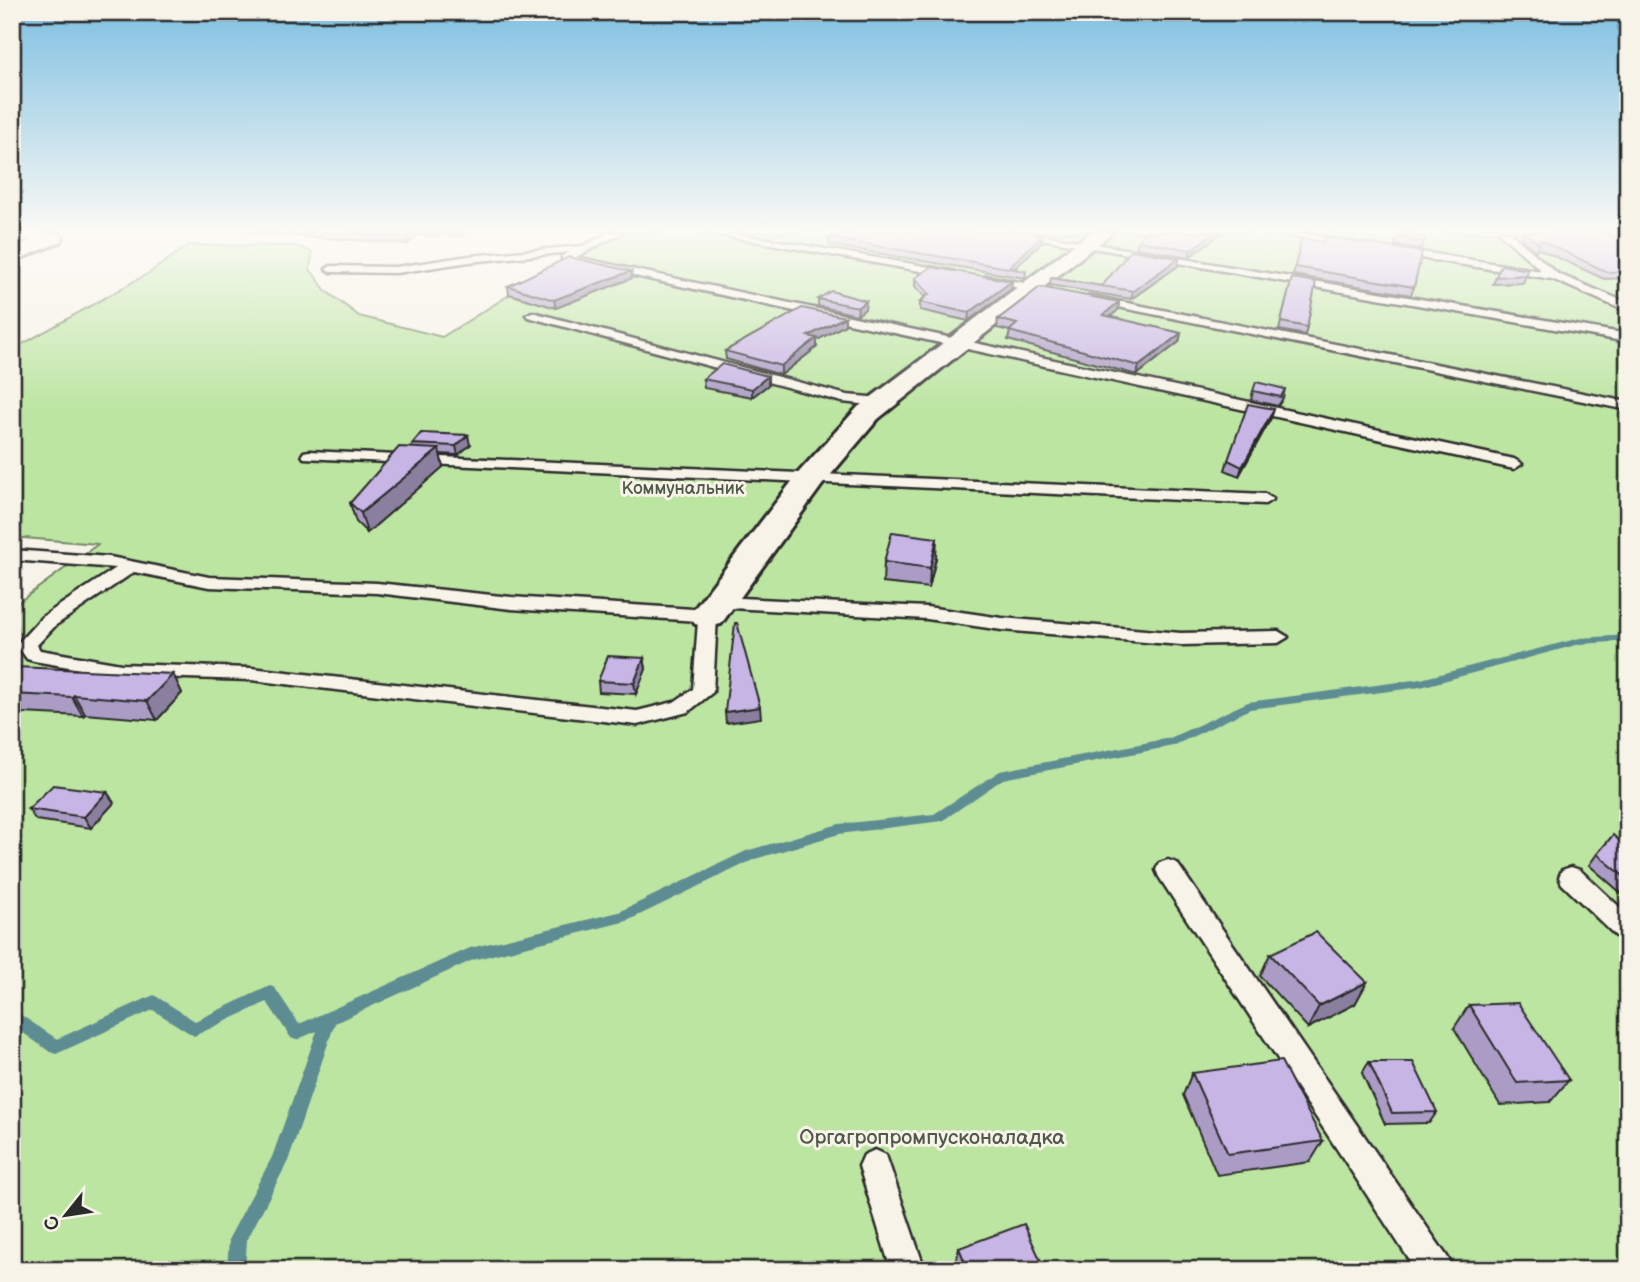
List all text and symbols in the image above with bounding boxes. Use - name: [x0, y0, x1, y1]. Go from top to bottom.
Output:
- park label: Коммунальник: [622, 478, 745, 499]
- park label: Оргагропромпусконаладка: [799, 1125, 1065, 1150]
- north arrow: [32, 1180, 102, 1250]
- text: С: [39, 1211, 66, 1234]

